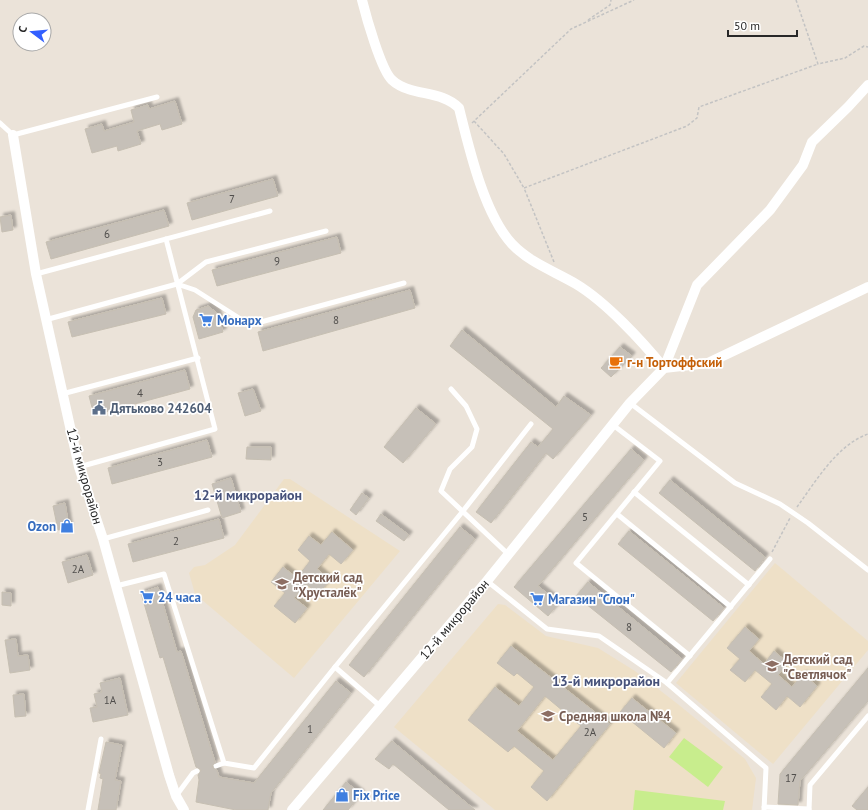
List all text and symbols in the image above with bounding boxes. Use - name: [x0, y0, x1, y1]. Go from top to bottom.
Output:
- north arrow: [12, 12, 52, 52]
- scale bar: [728, 12, 797, 38]
- text: 50 m: [734, 18, 760, 33]
- text: С: [15, 24, 30, 34]
- house number: 7: [229, 192, 235, 206]
- house number: 6: [104, 227, 110, 241]
- house number: 9: [274, 254, 280, 268]
- supermarket icon: Монарх: [198, 312, 214, 328]
- place label: Монарх: [217, 312, 262, 329]
- house number: 8: [333, 313, 339, 327]
- cafe icon: г-н Тортоффский: [608, 354, 624, 370]
- place label: г-н Тортоффский: [627, 354, 722, 371]
- house number: 4: [137, 386, 143, 400]
- public building icon: Дятьково 242604: [91, 400, 107, 416]
- place label: Дятьково 242604: [110, 400, 212, 417]
- street label: 12-й микрорайон: [63, 426, 106, 526]
- house number: 3: [157, 455, 163, 469]
- district label: 12-й микрорайон: [194, 486, 302, 504]
- house number: 5: [582, 510, 588, 524]
- place label: Ozon: [28, 518, 56, 535]
- shop icon: Ozon: [59, 518, 75, 534]
- house number: 2: [173, 534, 179, 548]
- house number: 2А: [72, 562, 85, 576]
- place label: Детский сад "Хрусталёк": [293, 569, 363, 601]
- school or university icon: Детский сад "Хрусталёк": [274, 576, 290, 592]
- street label: 12-й микрорайон: [416, 576, 493, 663]
- supermarket icon: 24 часа: [139, 589, 155, 605]
- place label: 24 часа: [158, 589, 201, 606]
- supermarket icon: Магазин "Слон": [529, 591, 545, 607]
- place label: Магазин "Слон": [548, 591, 635, 608]
- house number: 8: [626, 620, 632, 634]
- place label: Детский сад "Светлячок": [783, 651, 853, 683]
- school or university icon: Детский сад "Светлячок": [764, 658, 780, 674]
- district label: 13-й микрорайон: [552, 672, 660, 690]
- house number: 1А: [104, 693, 117, 707]
- school or university icon: Средняя школа №4: [540, 708, 556, 724]
- place label: Средняя школа №4: [559, 708, 671, 725]
- house number: 1: [307, 722, 313, 736]
- house number: 2А: [584, 725, 597, 739]
- house number: 17: [785, 771, 797, 785]
- shop icon: Fix Price: [334, 787, 350, 803]
- place label: Fix Price: [353, 787, 400, 804]

